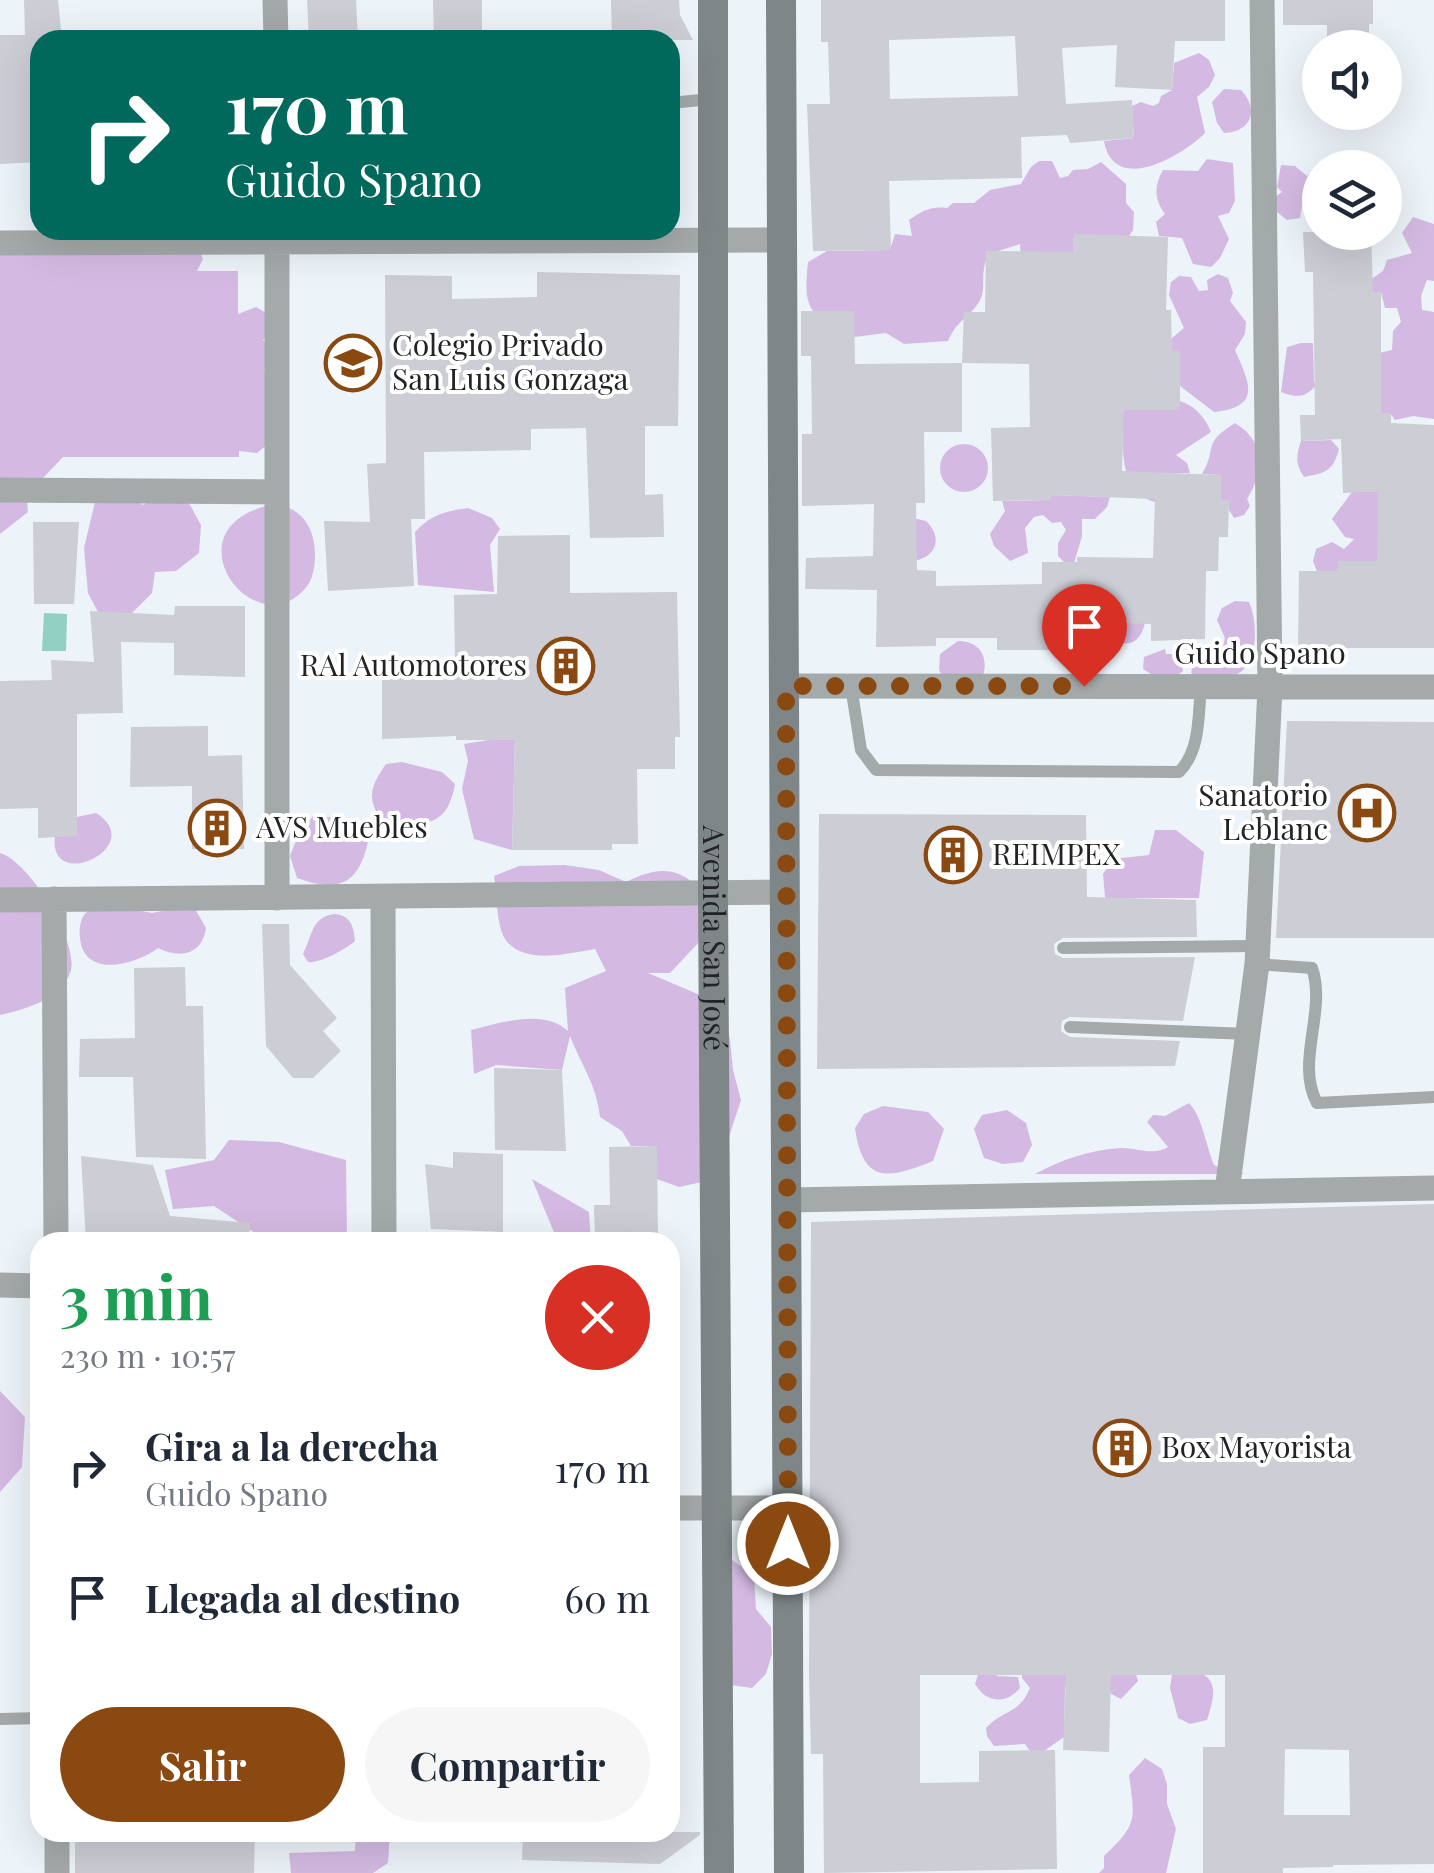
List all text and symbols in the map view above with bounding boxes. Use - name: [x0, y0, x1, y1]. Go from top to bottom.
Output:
- map controls: [1302, 30, 1402, 250]
- button: sound: [1302, 30, 1402, 130]
- text: 170 m: [225, 58, 408, 152]
- icon: right: [60, 70, 190, 200]
- text: Guido Spano: [225, 148, 482, 208]
- button: layers: [1302, 150, 1402, 250]
- place label: Colegio Privado San Luis Gonzaga: [392, 324, 628, 398]
- school or university icon: Colegio Privado San Luis Gonzaga: [323, 333, 383, 393]
- pin: [1042, 584, 1127, 687]
- icon: arrive: [1057, 599, 1112, 654]
- street label: Guido Spano: [1174, 632, 1346, 672]
- building icon: RAl Automotores: [536, 636, 596, 696]
- place label: RAl Automotores: [300, 644, 527, 684]
- place label: Sanatorio Leblanc: [1198, 774, 1328, 848]
- hospital icon: Sanatorio Leblanc: [1337, 783, 1397, 843]
- building icon: AVS Muebles: [187, 798, 247, 858]
- place label: AVS Muebles: [255, 806, 428, 846]
- street label: Avenida San José: [695, 824, 736, 1051]
- building icon: REIMPEX: [923, 825, 983, 885]
- place label: REIMPEX: [992, 833, 1121, 873]
- text: 3 min: [60, 1255, 213, 1335]
- button: close: [545, 1265, 650, 1370]
- text: 230 m · 10:57: [60, 1333, 236, 1376]
- building icon: Box Mayorista: [1092, 1418, 1152, 1478]
- text: Gira a la derecha: [145, 1420, 439, 1471]
- place label: Box Mayorista: [1161, 1426, 1352, 1466]
- icon: right: [60, 1440, 115, 1495]
- text: 170 m: [555, 1442, 650, 1493]
- text: Guido Spano: [145, 1471, 328, 1514]
- position arrow: [736, 1492, 840, 1596]
- icon: arrive: [60, 1570, 115, 1625]
- text: Llegada al destino: [145, 1572, 460, 1623]
- text: 60 m: [564, 1572, 650, 1623]
- button: Salir: [60, 1707, 345, 1822]
- button: Compartir: [365, 1707, 650, 1822]

